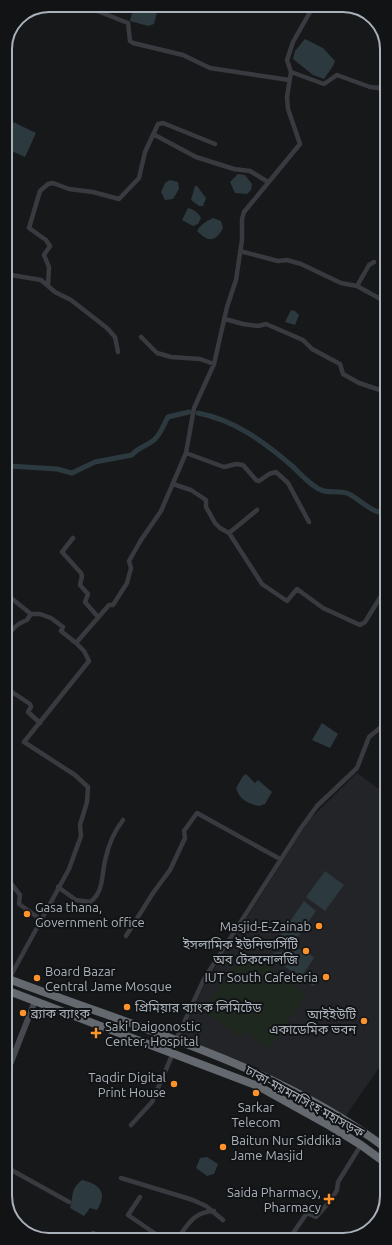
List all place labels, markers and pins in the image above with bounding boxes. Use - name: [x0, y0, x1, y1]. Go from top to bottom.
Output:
- place label: Gasa thana, Government office: [35, 900, 145, 929]
- marker: Gasa thana, Government office: [22, 909, 32, 919]
- place label: Masjid-E-Zainab: [220, 919, 311, 933]
- marker: Masjid-E-Zainab: [314, 921, 324, 931]
- place label: ইসলামিক ইউনিভার্সিটি অব টেকনোলজি: [182, 937, 299, 966]
- marker: ইসলামিক ইউনিভার্সিটি অব টেকনোলজি: [301, 946, 311, 956]
- place label: Board Bazar Central Jame Mosque: [45, 964, 172, 993]
- place label: IUT South Cafeteria: [204, 970, 318, 984]
- marker: IUT South Cafeteria: [321, 972, 331, 982]
- marker: Board Bazar Central Jame Mosque: [32, 973, 42, 983]
- place label: প্রিমিয়ার ব্যাংক লিমিটেড: [134, 1000, 262, 1014]
- marker: প্রিমিয়ার ব্যাংক লিমিটেড: [122, 1002, 132, 1012]
- place label: ব্র্যাক ব্যাংক: [30, 1006, 90, 1020]
- place label: আইইউটি একাডেমিক ভবন: [269, 1007, 357, 1036]
- marker: ব্র্যাক ব্যাংক: [18, 1008, 28, 1018]
- marker: আইইউটি একাডেমিক ভবন: [359, 1016, 369, 1026]
- place label: Saki Daigonostic Center, Hospital: [105, 1019, 200, 1049]
- marker: Saki Daigonostic Center, Hospital: [90, 1027, 102, 1039]
- place label: Taqdir Digital Print House: [88, 1070, 167, 1099]
- marker: Taqdir Digital Print House: [169, 1079, 179, 1089]
- marker: Sarkar Telecom: [251, 1088, 261, 1098]
- place label: Sarkar Telecom: [231, 1100, 281, 1129]
- place label: Baitun Nur Siddikia Jame Masjid: [231, 1133, 341, 1162]
- marker: Baitun Nur Siddikia Jame Masjid: [218, 1142, 228, 1152]
- place label: Saida Pharmacy, Pharmacy: [227, 1185, 321, 1214]
- marker: Saida Pharmacy, Pharmacy: [324, 1194, 334, 1204]

